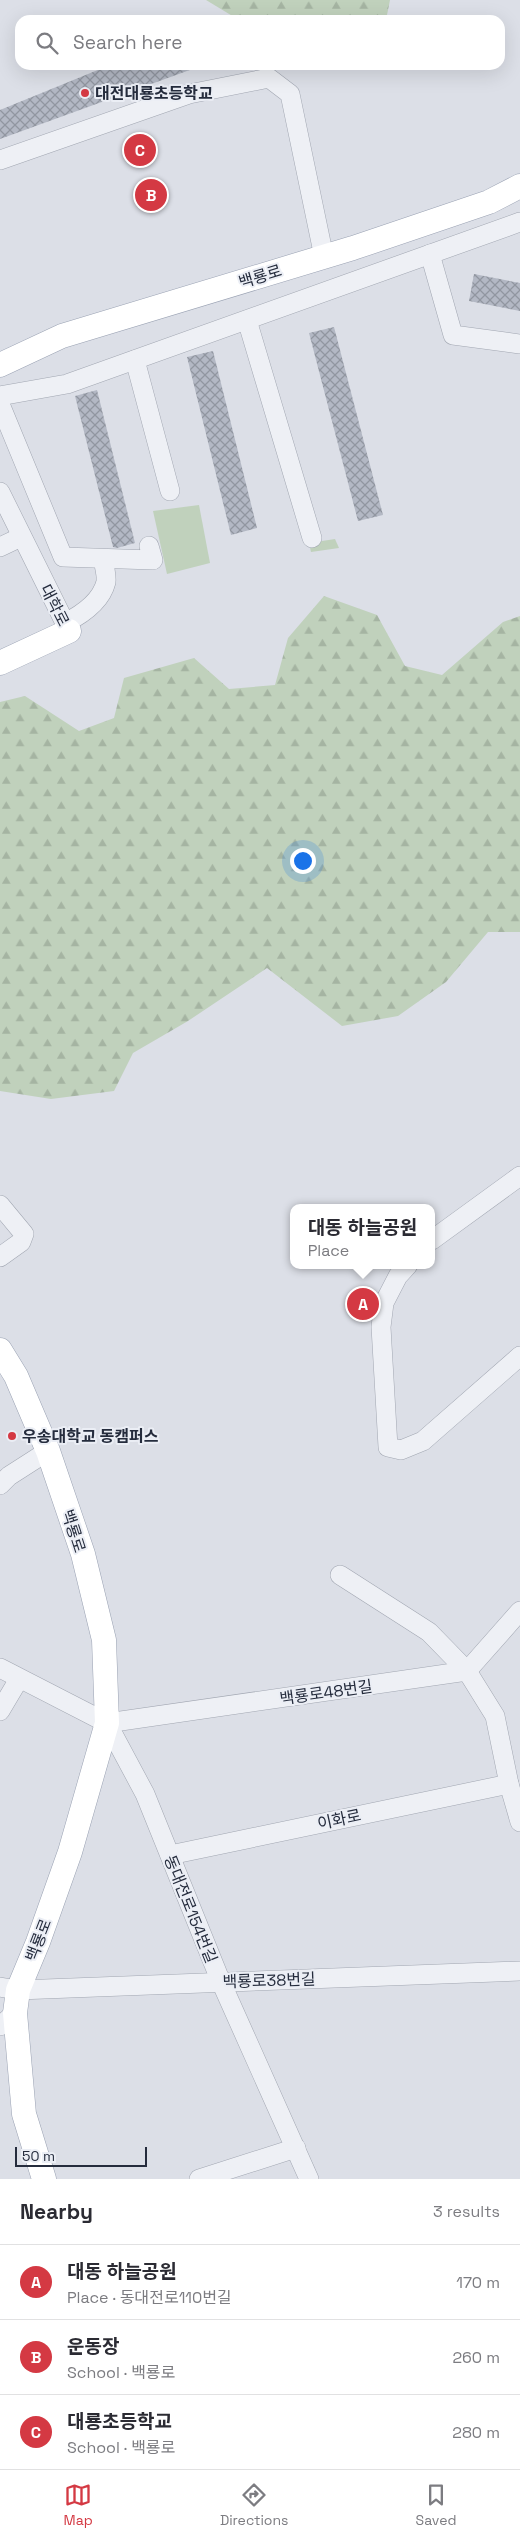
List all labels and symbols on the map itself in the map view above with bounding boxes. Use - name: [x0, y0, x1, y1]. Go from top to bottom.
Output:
- place label: 대전대룡초등학교: [95, 83, 213, 104]
- marker: 대전대룡초등학교: [79, 87, 91, 99]
- pin: C: [124, 131, 156, 169]
- pin: B: [135, 176, 167, 214]
- street label: 백룡로: [236, 260, 285, 293]
- street label: 대학로: [35, 581, 74, 630]
- your location: [290, 848, 316, 874]
- pin: A: [347, 1285, 379, 1323]
- place label: 우송대학교 동캠퍼스: [22, 1426, 159, 1447]
- marker: 우송대학교 동캠퍼스: [6, 1430, 18, 1442]
- street label: 백룡로: [57, 1507, 90, 1556]
- street label: 백룡로48번길: [278, 1676, 374, 1709]
- street label: 이화로: [315, 1805, 363, 1834]
- street label: 동대전로154번길: [159, 1852, 222, 1966]
- street label: 백룡로: [21, 1916, 56, 1965]
- street label: 백룡로38번길: [222, 1968, 316, 1993]
- scale bar: [15, 2144, 148, 2167]

